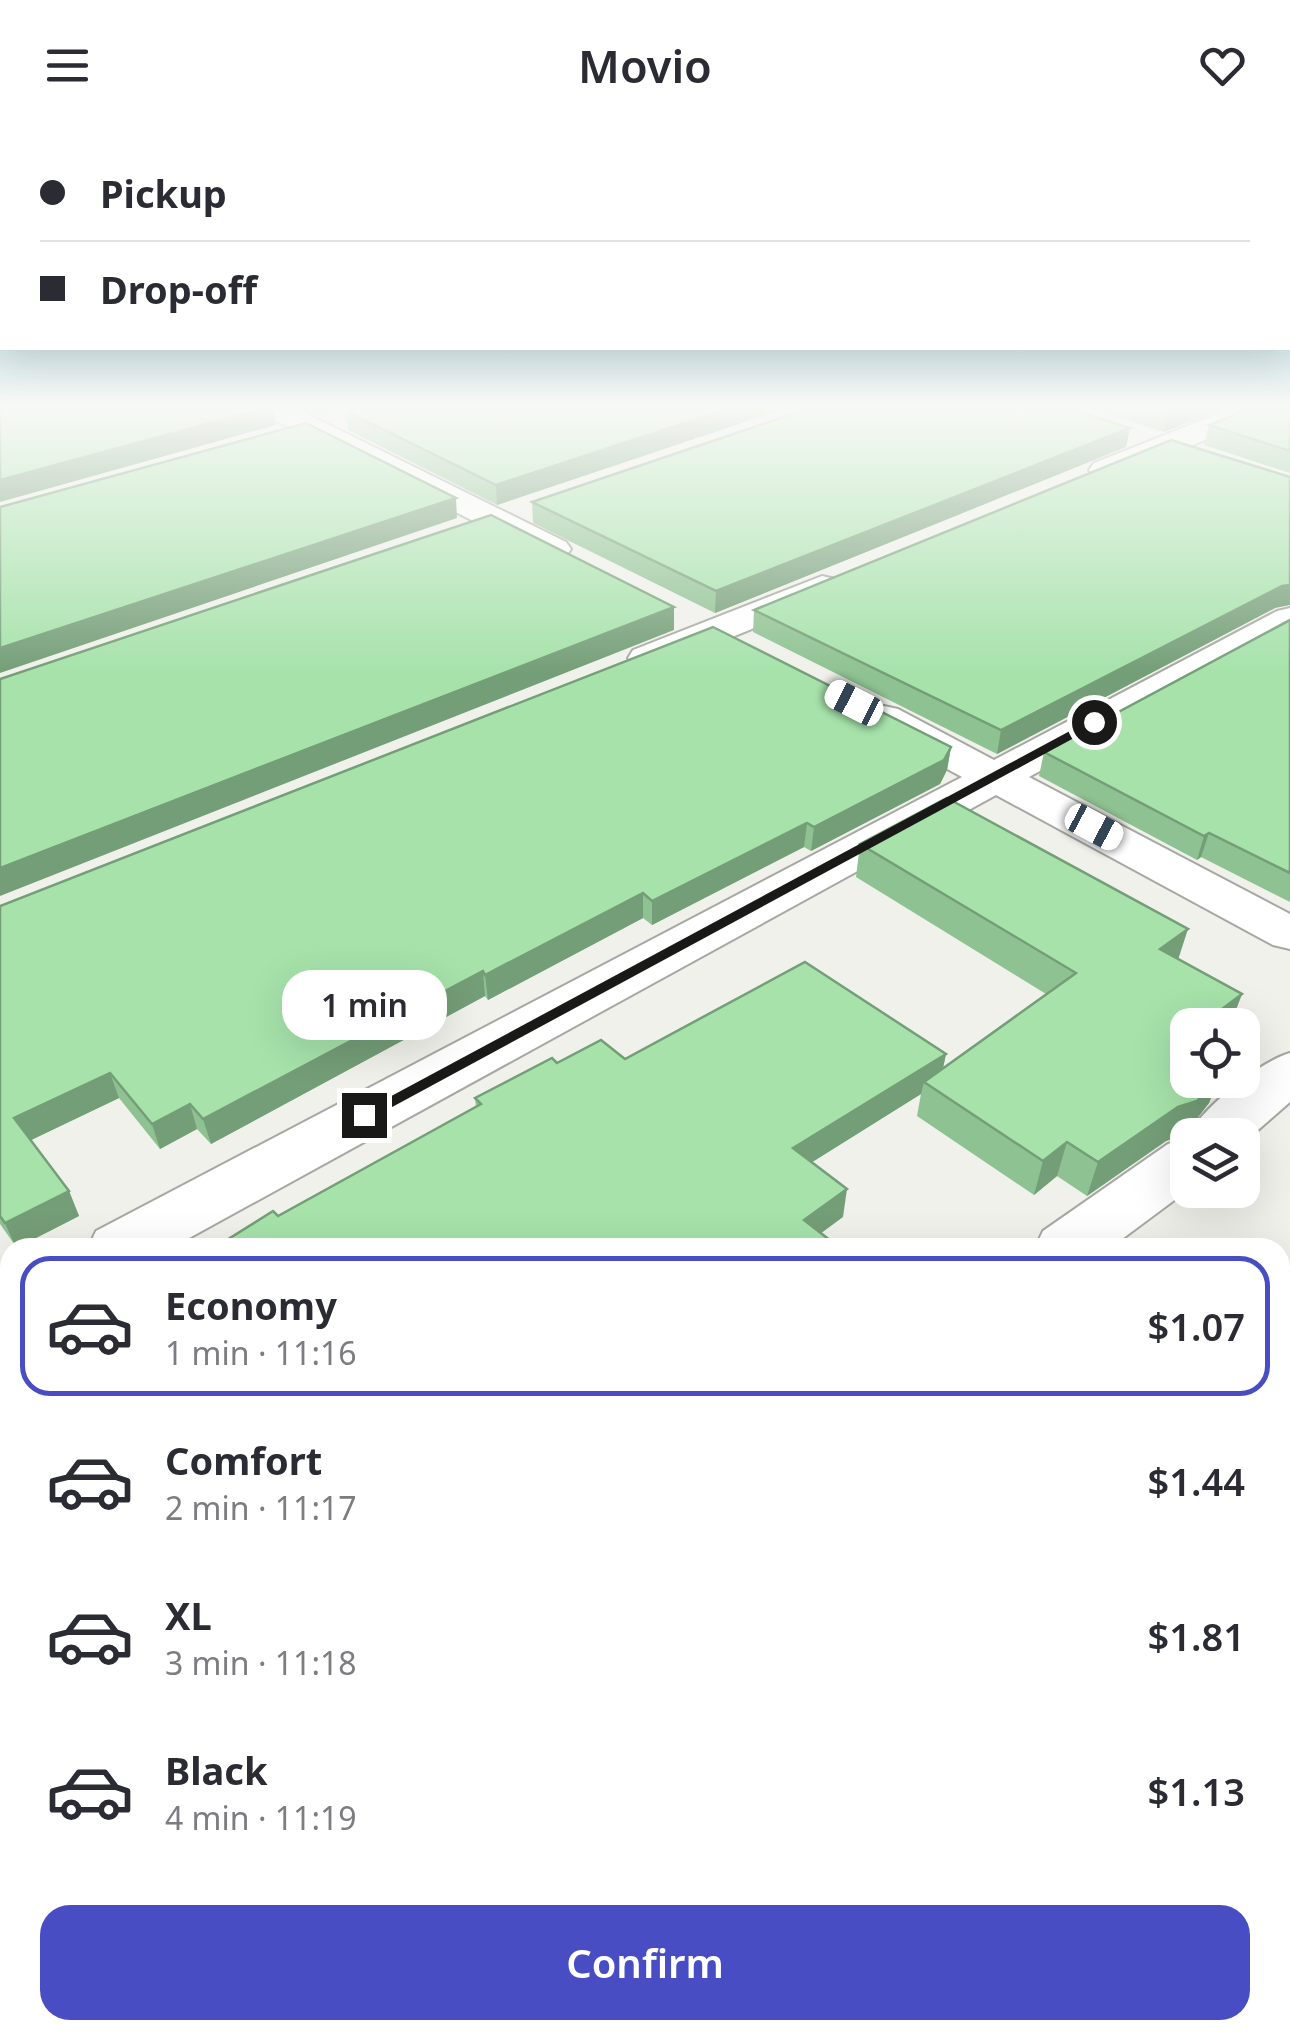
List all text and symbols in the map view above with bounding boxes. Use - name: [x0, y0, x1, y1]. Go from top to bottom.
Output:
- text: Movio: [578, 35, 712, 96]
- icon: menu: [40, 38, 95, 93]
- icon: heart: [1195, 38, 1250, 93]
- text: Pickup: [100, 167, 227, 219]
- text: Drop-off: [100, 263, 257, 315]
- car: [820, 676, 888, 730]
- route start: [1072, 700, 1117, 745]
- car: [1060, 800, 1128, 854]
- callout: 1 min: [282, 970, 446, 1040]
- text: 1 min: [321, 983, 408, 1026]
- map controls: [1170, 1008, 1260, 1208]
- button: locate: [1170, 1008, 1260, 1098]
- route end: [342, 1093, 387, 1138]
- button: layers: [1170, 1118, 1260, 1208]
- text: Economy: [165, 1279, 337, 1331]
- icon: car: [45, 1281, 135, 1371]
- text: $1.07: [1148, 1300, 1245, 1352]
- text: 1 min · 11:16: [165, 1331, 357, 1374]
- text: Comfort: [165, 1434, 322, 1486]
- icon: car: [45, 1436, 135, 1526]
- text: $1.44: [1148, 1455, 1245, 1507]
- text: 2 min · 11:17: [165, 1486, 357, 1529]
- text: XL: [165, 1589, 212, 1641]
- icon: car: [45, 1591, 135, 1681]
- text: $1.81: [1148, 1610, 1245, 1662]
- text: 3 min · 11:18: [165, 1641, 357, 1684]
- text: Black: [165, 1744, 268, 1796]
- icon: car: [45, 1746, 135, 1836]
- text: $1.13: [1148, 1765, 1245, 1817]
- text: 4 min · 11:19: [165, 1796, 357, 1839]
- button: Confirm: [40, 1905, 1250, 2020]

